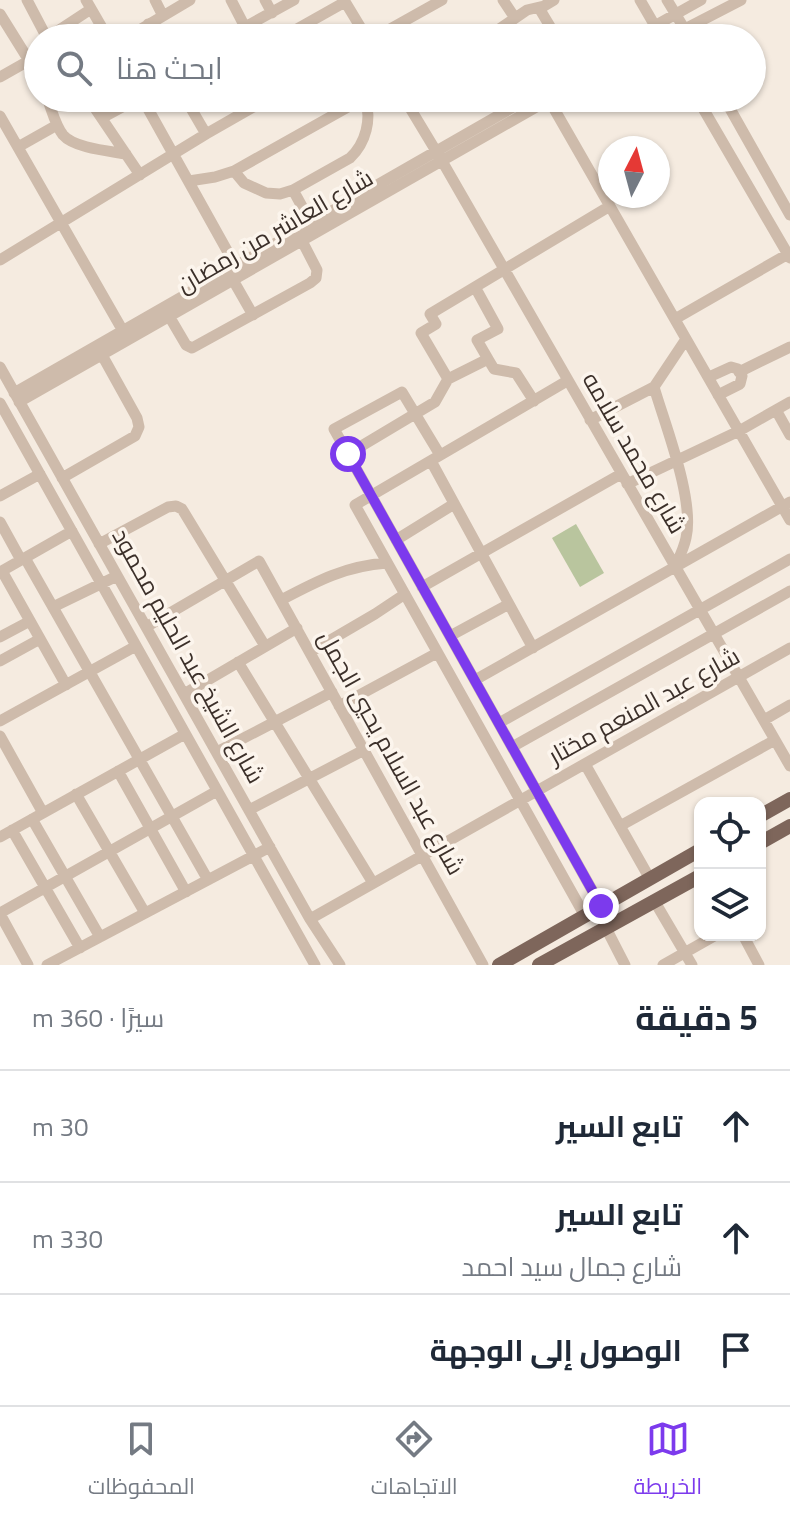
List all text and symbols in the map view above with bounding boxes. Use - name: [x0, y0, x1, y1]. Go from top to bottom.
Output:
- search box: [24, 24, 766, 112]
- text: ابحث هنا: [116, 45, 223, 91]
- icon: search: [52, 46, 96, 90]
- north arrow: [598, 136, 670, 208]
- street label: شارع العاشر من رمضان: [169, 159, 380, 301]
- street label: شارع محمد سلامه: [574, 365, 696, 540]
- route start: [330, 436, 366, 472]
- street label: شارع الشيخ عبد الحليم محمود: [104, 521, 274, 790]
- street label: شارع عبد السلام يحيي الجمل: [310, 624, 474, 881]
- street label: شارع عبد المنعم مختار: [539, 637, 746, 774]
- map controls: [694, 797, 766, 941]
- button: locate: [694, 797, 766, 869]
- button: layers: [694, 869, 766, 941]
- route end: [583, 888, 619, 924]
- text: 5 دقيقة: [635, 991, 758, 1043]
- text: سيرًا · 360 m: [32, 998, 164, 1037]
- text: تابع السير: [556, 1103, 682, 1149]
- icon: ahead: [714, 1104, 758, 1148]
- text: 30 m: [32, 1107, 89, 1146]
- text: تابع السير: [556, 1191, 682, 1237]
- icon: ahead: [714, 1216, 758, 1260]
- text: 330 m: [32, 1219, 103, 1258]
- text: شارع جمال سيد احمد: [462, 1247, 682, 1286]
- text: الوصول إلى الوجهة: [430, 1327, 682, 1373]
- icon: arrive: [714, 1328, 758, 1372]
- tab: المحفوظات: [88, 1417, 195, 1507]
- tab: الاتجاهات: [371, 1417, 458, 1507]
- tab: الخريطة: [633, 1417, 702, 1507]

